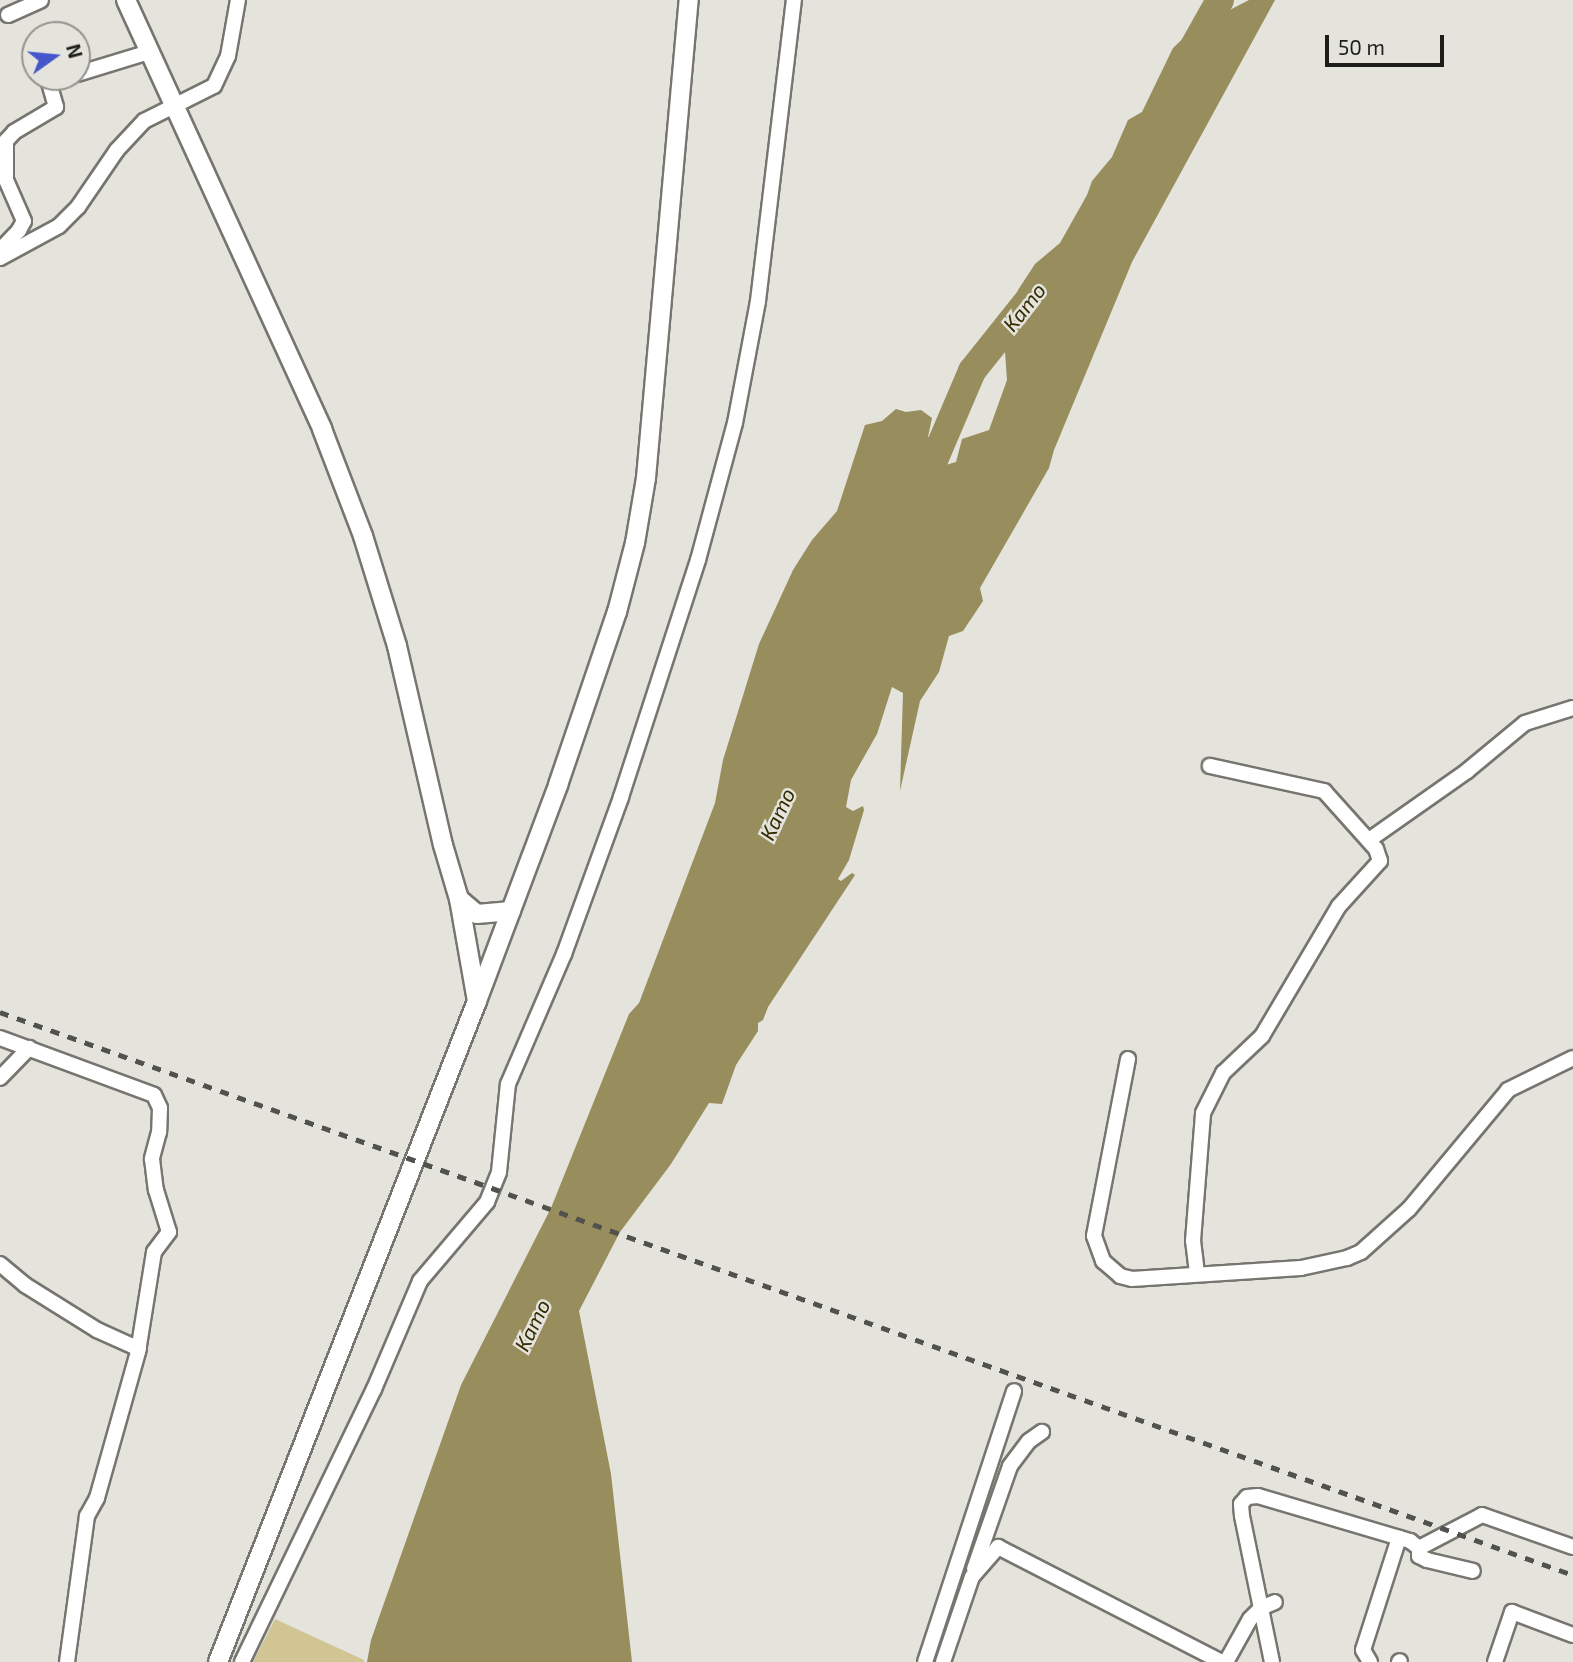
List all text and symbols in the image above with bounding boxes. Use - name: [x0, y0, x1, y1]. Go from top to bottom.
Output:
- north arrow: [21, 21, 91, 91]
- scale bar: [1328, 21, 1447, 65]
- text: 50 m: [1338, 34, 1385, 59]
- text: N: [62, 41, 88, 61]
- water label: Kamo: [997, 278, 1051, 336]
- water label: Kamo: [754, 784, 800, 844]
- water label: Kamo: [509, 1295, 555, 1355]

